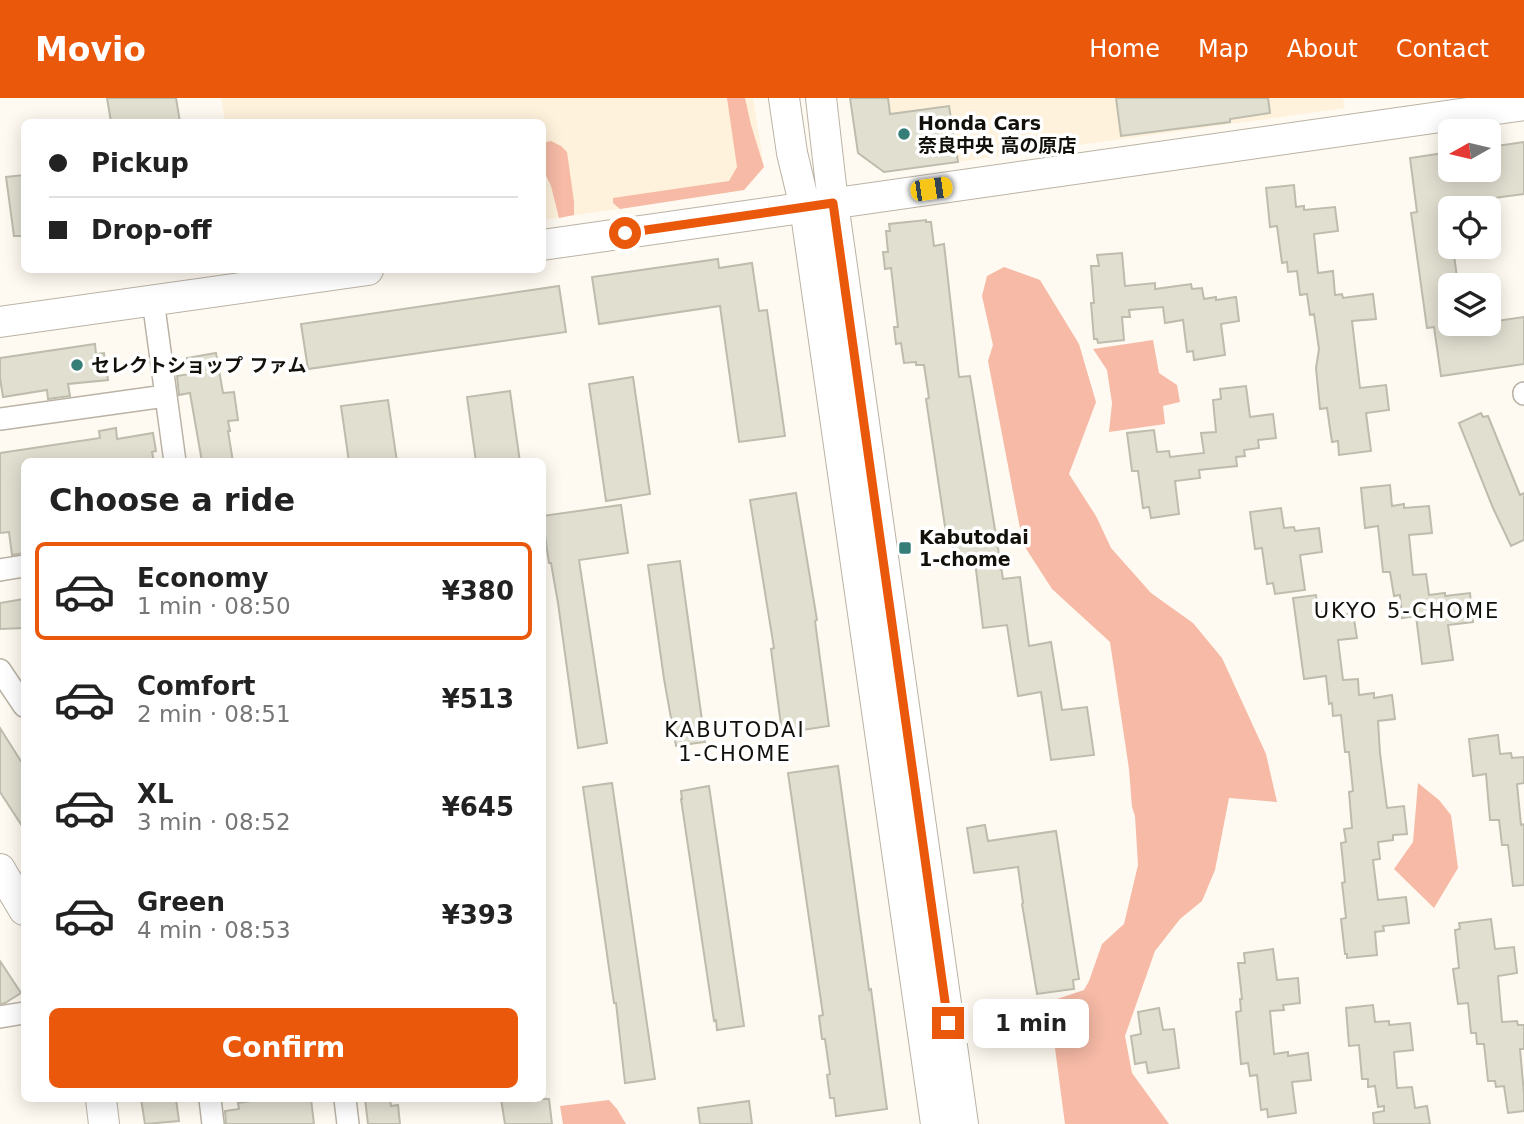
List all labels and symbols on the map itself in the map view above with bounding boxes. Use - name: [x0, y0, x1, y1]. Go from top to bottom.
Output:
- place label: Honda Cars 奈良中央 高の原店: [918, 112, 1077, 156]
- north arrow: [1438, 119, 1502, 182]
- marker: Honda Cars 奈良中央 高の原店: [896, 126, 912, 142]
- car: [909, 176, 954, 202]
- route start: [609, 217, 641, 249]
- place label: セレクトショップ ファム: [91, 354, 307, 376]
- marker: セレクトショップ ファム: [69, 357, 85, 373]
- place label: Kabutodai 1-chome: [919, 526, 1029, 570]
- marker: Kabutodai 1-chome: [897, 540, 913, 556]
- district label: UKYO 5-CHOME: [1314, 599, 1500, 623]
- district label: KABUTODAI 1-CHOME: [664, 718, 806, 766]
- callout: 1 min: [972, 998, 1088, 1048]
- route end: [932, 1007, 964, 1039]

